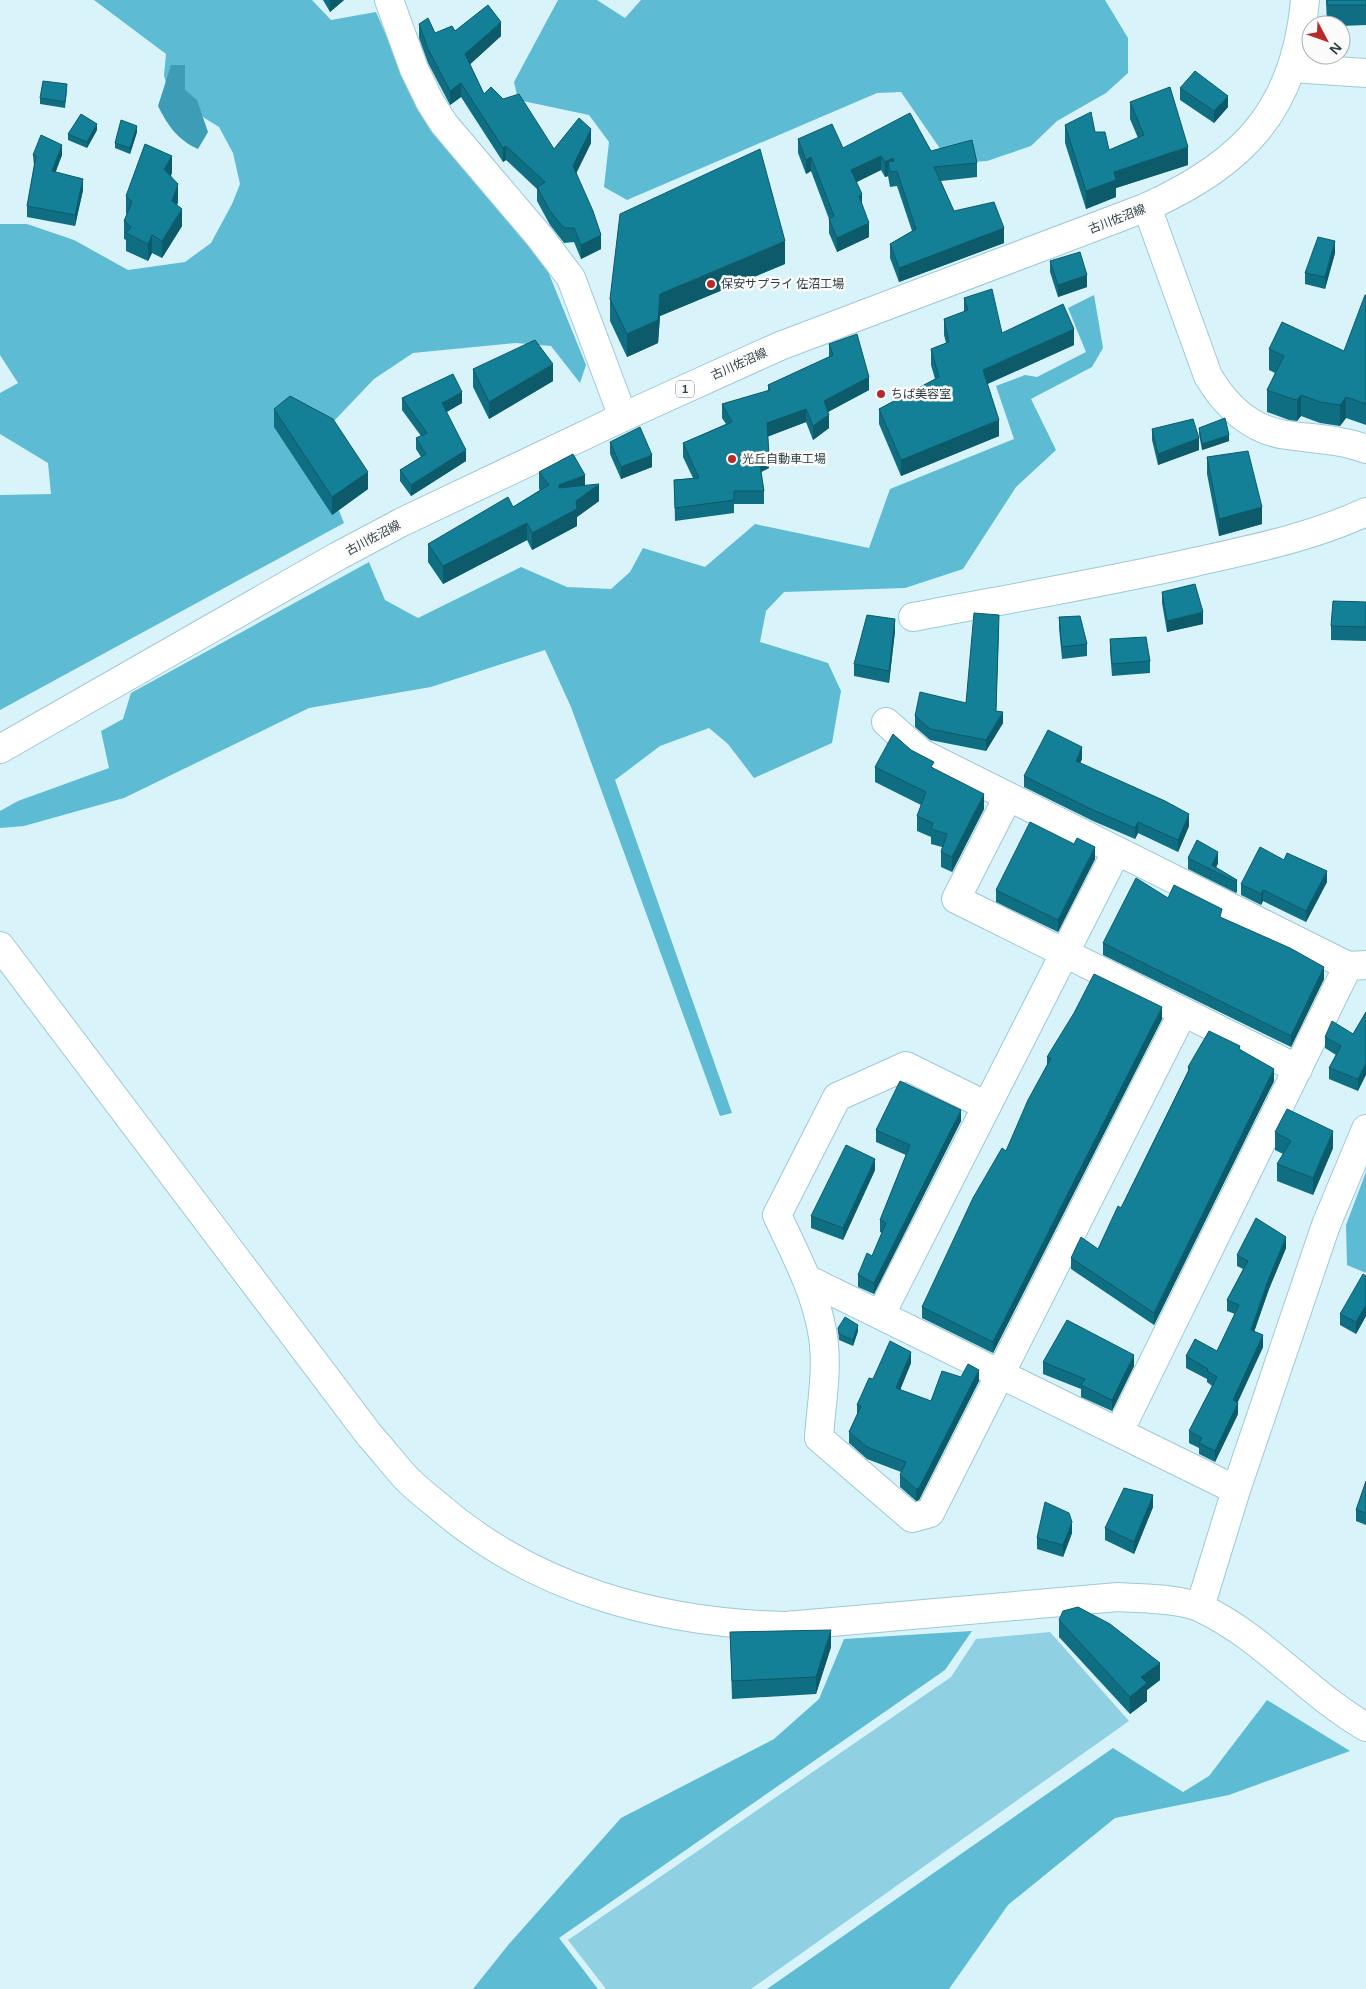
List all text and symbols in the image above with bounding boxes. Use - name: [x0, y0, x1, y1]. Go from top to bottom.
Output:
- north arrow: [1301, 15, 1351, 65]
- text: N: [1326, 39, 1345, 58]
- street label: 古川佐沼線: [1086, 202, 1148, 236]
- place label: 保安サプライ 佐沼工場: [721, 277, 844, 291]
- marker: 保安サプライ 佐沼工場: [705, 278, 717, 290]
- street label: 古川佐沼線: [709, 345, 769, 383]
- road number: 1: [676, 380, 694, 398]
- place label: ちば美容室: [891, 387, 951, 401]
- marker: ちば美容室: [875, 388, 887, 400]
- place label: 光丘自動車工場: [742, 452, 826, 466]
- marker: 光丘自動車工場: [726, 453, 738, 465]
- street label: 古川佐沼線: [343, 518, 403, 558]

